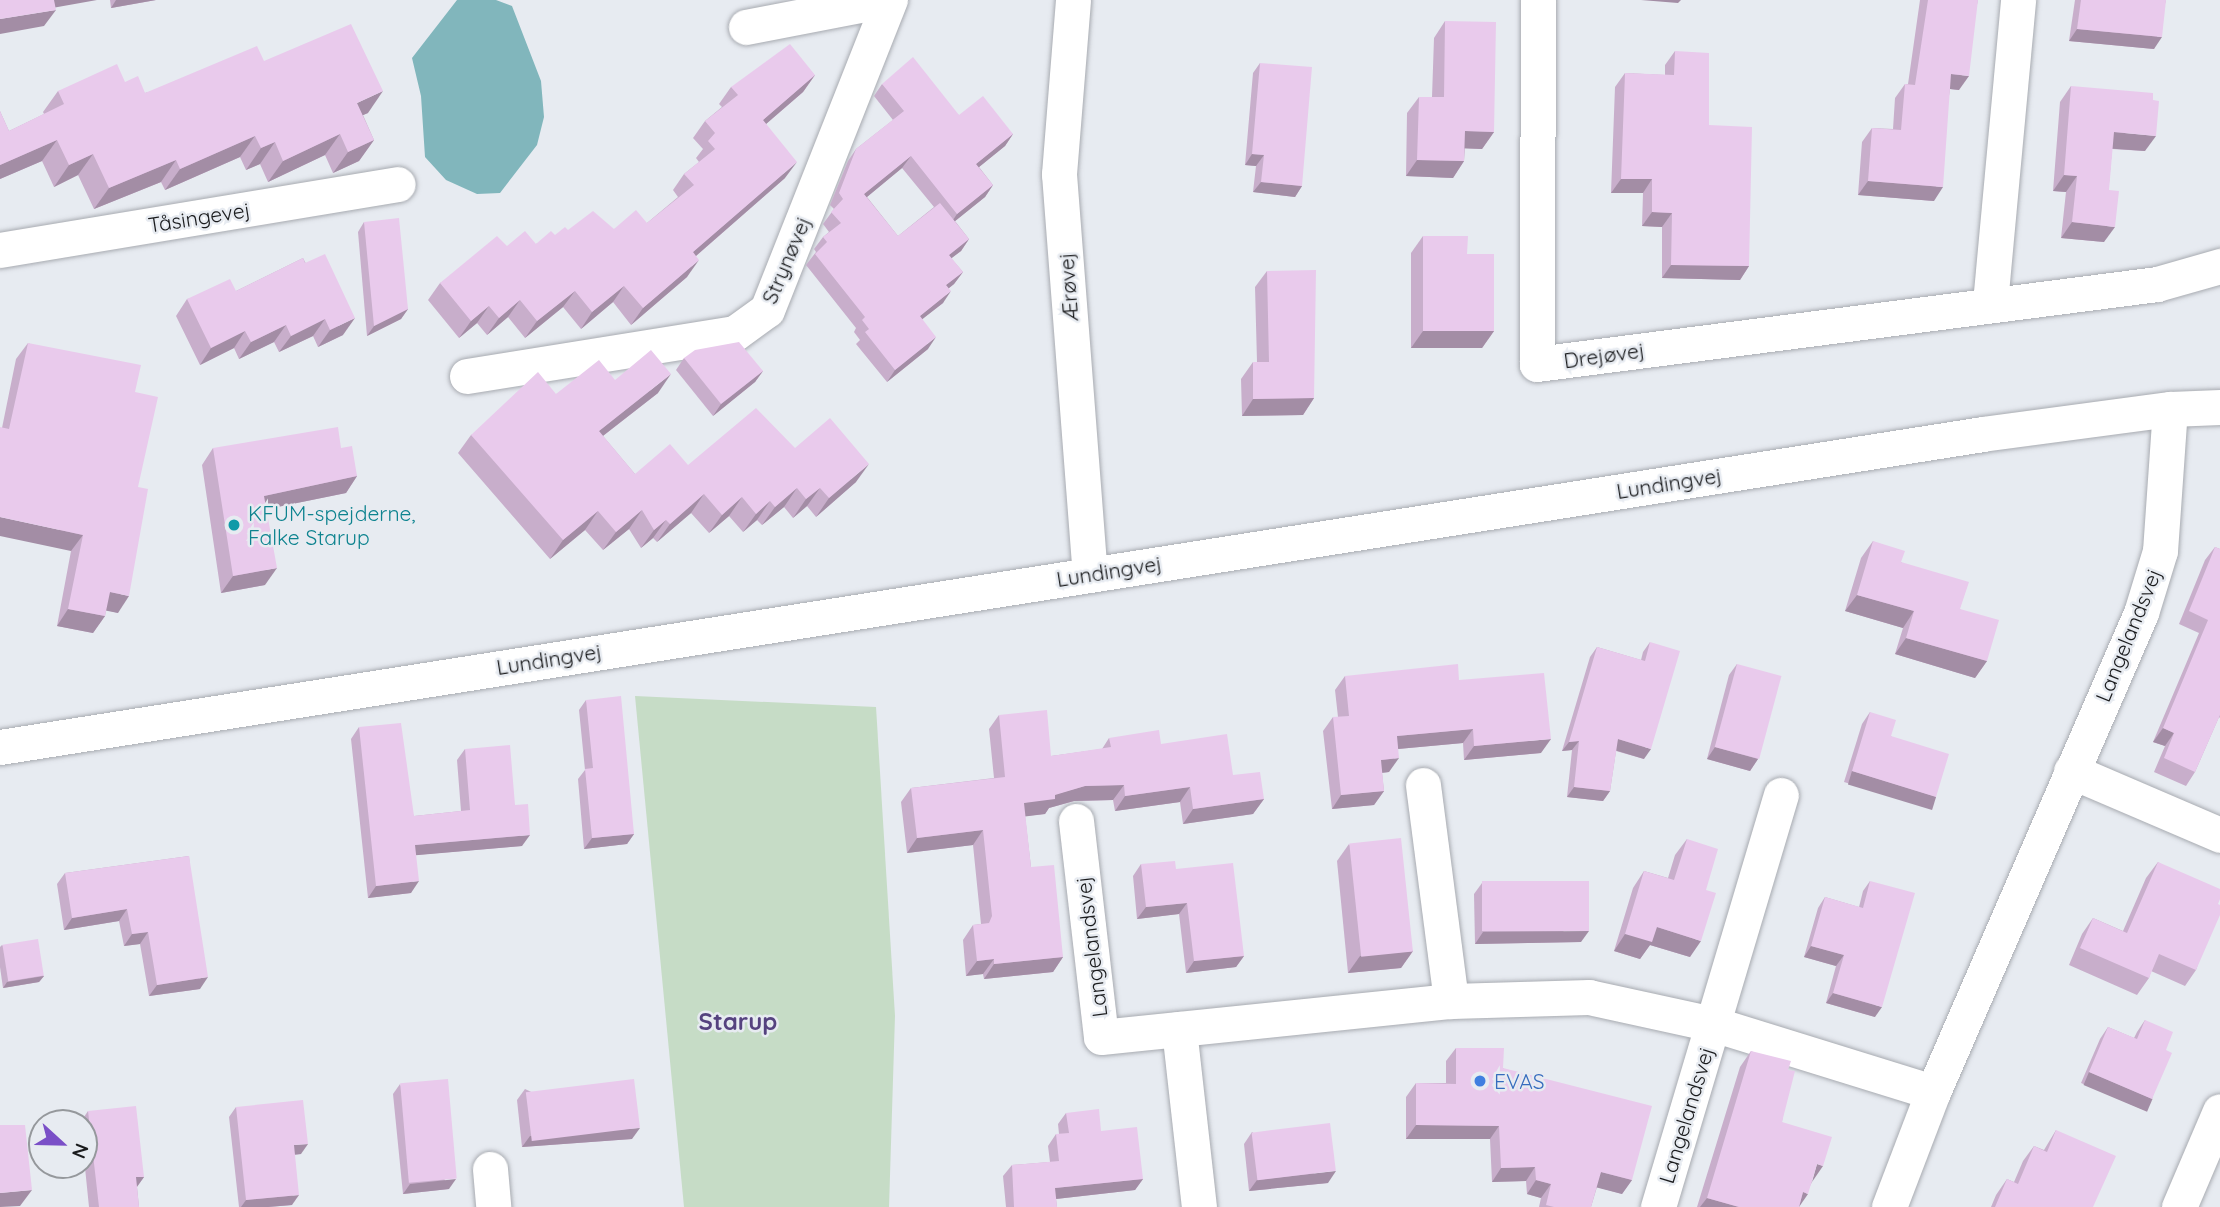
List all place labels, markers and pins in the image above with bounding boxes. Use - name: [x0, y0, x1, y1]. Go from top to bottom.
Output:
- place label: KFUM-spejderne, Falke Starup: [248, 500, 415, 550]
- marker: KFUM-spejderne, Falke Starup: [226, 517, 242, 533]
- place label: EVAS: [1494, 1068, 1545, 1094]
- marker: EVAS: [1472, 1073, 1488, 1089]

